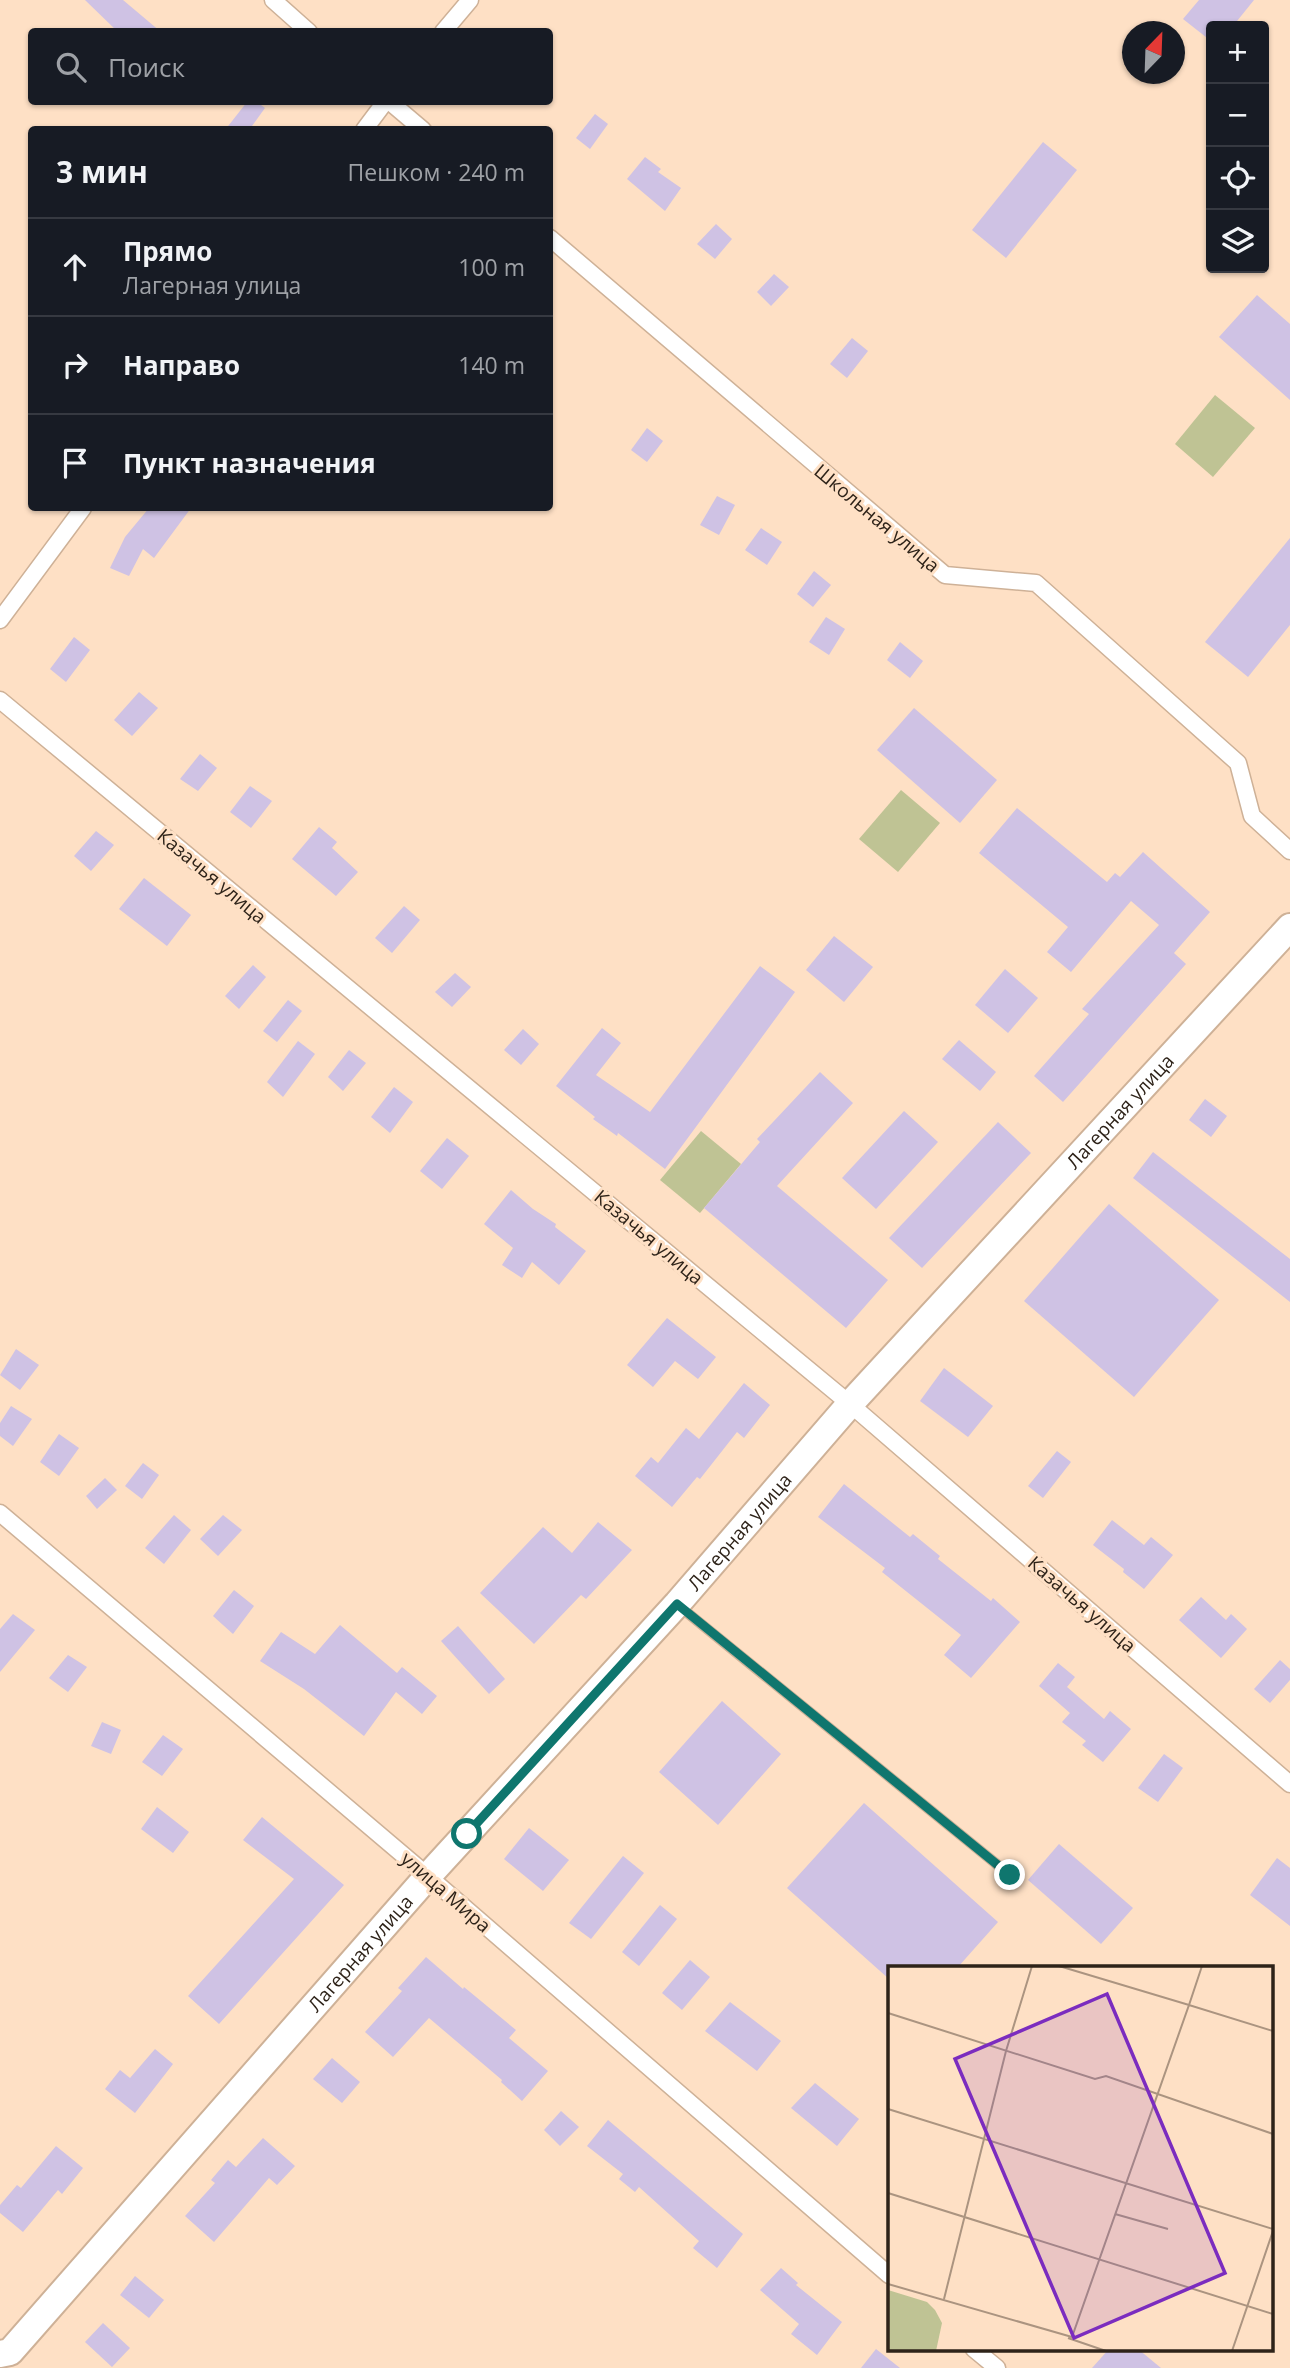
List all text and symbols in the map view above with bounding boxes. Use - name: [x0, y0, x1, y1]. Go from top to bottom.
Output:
- north arrow: [1122, 21, 1185, 84]
- map controls: [1206, 21, 1269, 273]
- button: +: [1206, 21, 1269, 84]
- search box: [28, 28, 553, 105]
- icon: search: [52, 48, 90, 86]
- text: Поиск: [108, 49, 185, 85]
- button: −: [1206, 84, 1269, 147]
- button: locate: [1206, 147, 1269, 210]
- text: 3 мин: [56, 151, 148, 192]
- text: Пешком · 240 m: [348, 156, 525, 188]
- button: layers: [1206, 210, 1269, 273]
- text: Прямо: [123, 233, 212, 269]
- icon: ahead: [56, 248, 94, 286]
- text: 100 m: [458, 251, 525, 283]
- text: Лагерная улица: [123, 269, 301, 301]
- icon: right: [56, 346, 94, 384]
- text: Направо: [123, 347, 240, 383]
- text: 140 m: [458, 349, 525, 381]
- icon: arrive: [56, 444, 94, 482]
- text: Пункт назначения: [123, 445, 376, 481]
- street label: Школьная улица: [809, 458, 945, 578]
- street label: Казачья улица: [152, 823, 272, 929]
- street label: Лагерная улица: [1060, 1048, 1179, 1174]
- street label: Казачья улица: [589, 1184, 709, 1290]
- street label: Лагерная улица: [681, 1467, 798, 1596]
- street label: Казачья улица: [1023, 1550, 1141, 1658]
- route start: [451, 1818, 482, 1849]
- street label: улица Мира: [396, 1846, 496, 1938]
- route end: [994, 1859, 1025, 1890]
- street label: Лагерная улица: [302, 1889, 419, 2017]
- inset map: [888, 1966, 1272, 2350]

